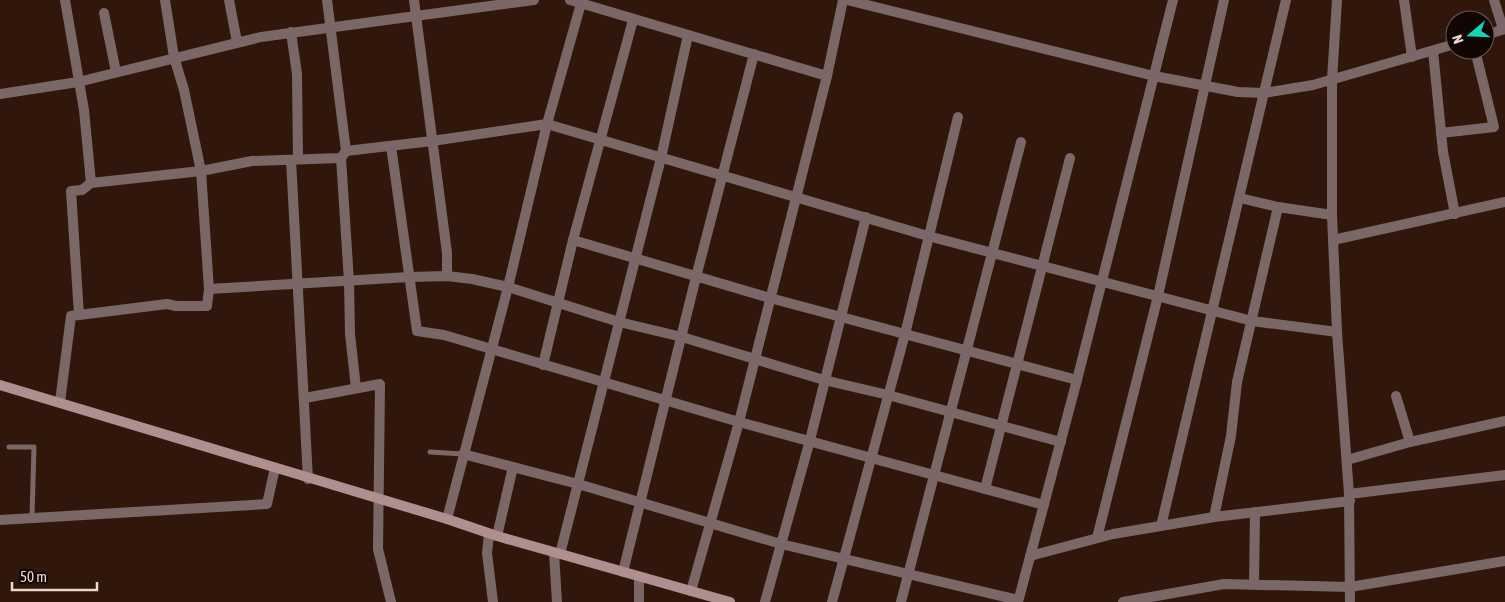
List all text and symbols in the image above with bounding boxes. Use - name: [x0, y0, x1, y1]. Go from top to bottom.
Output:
- north arrow: [1445, 10, 1495, 60]
- text: N: [1449, 33, 1467, 46]
- scale bar: [12, 560, 98, 592]
- text: 50 m: [20, 568, 47, 585]

